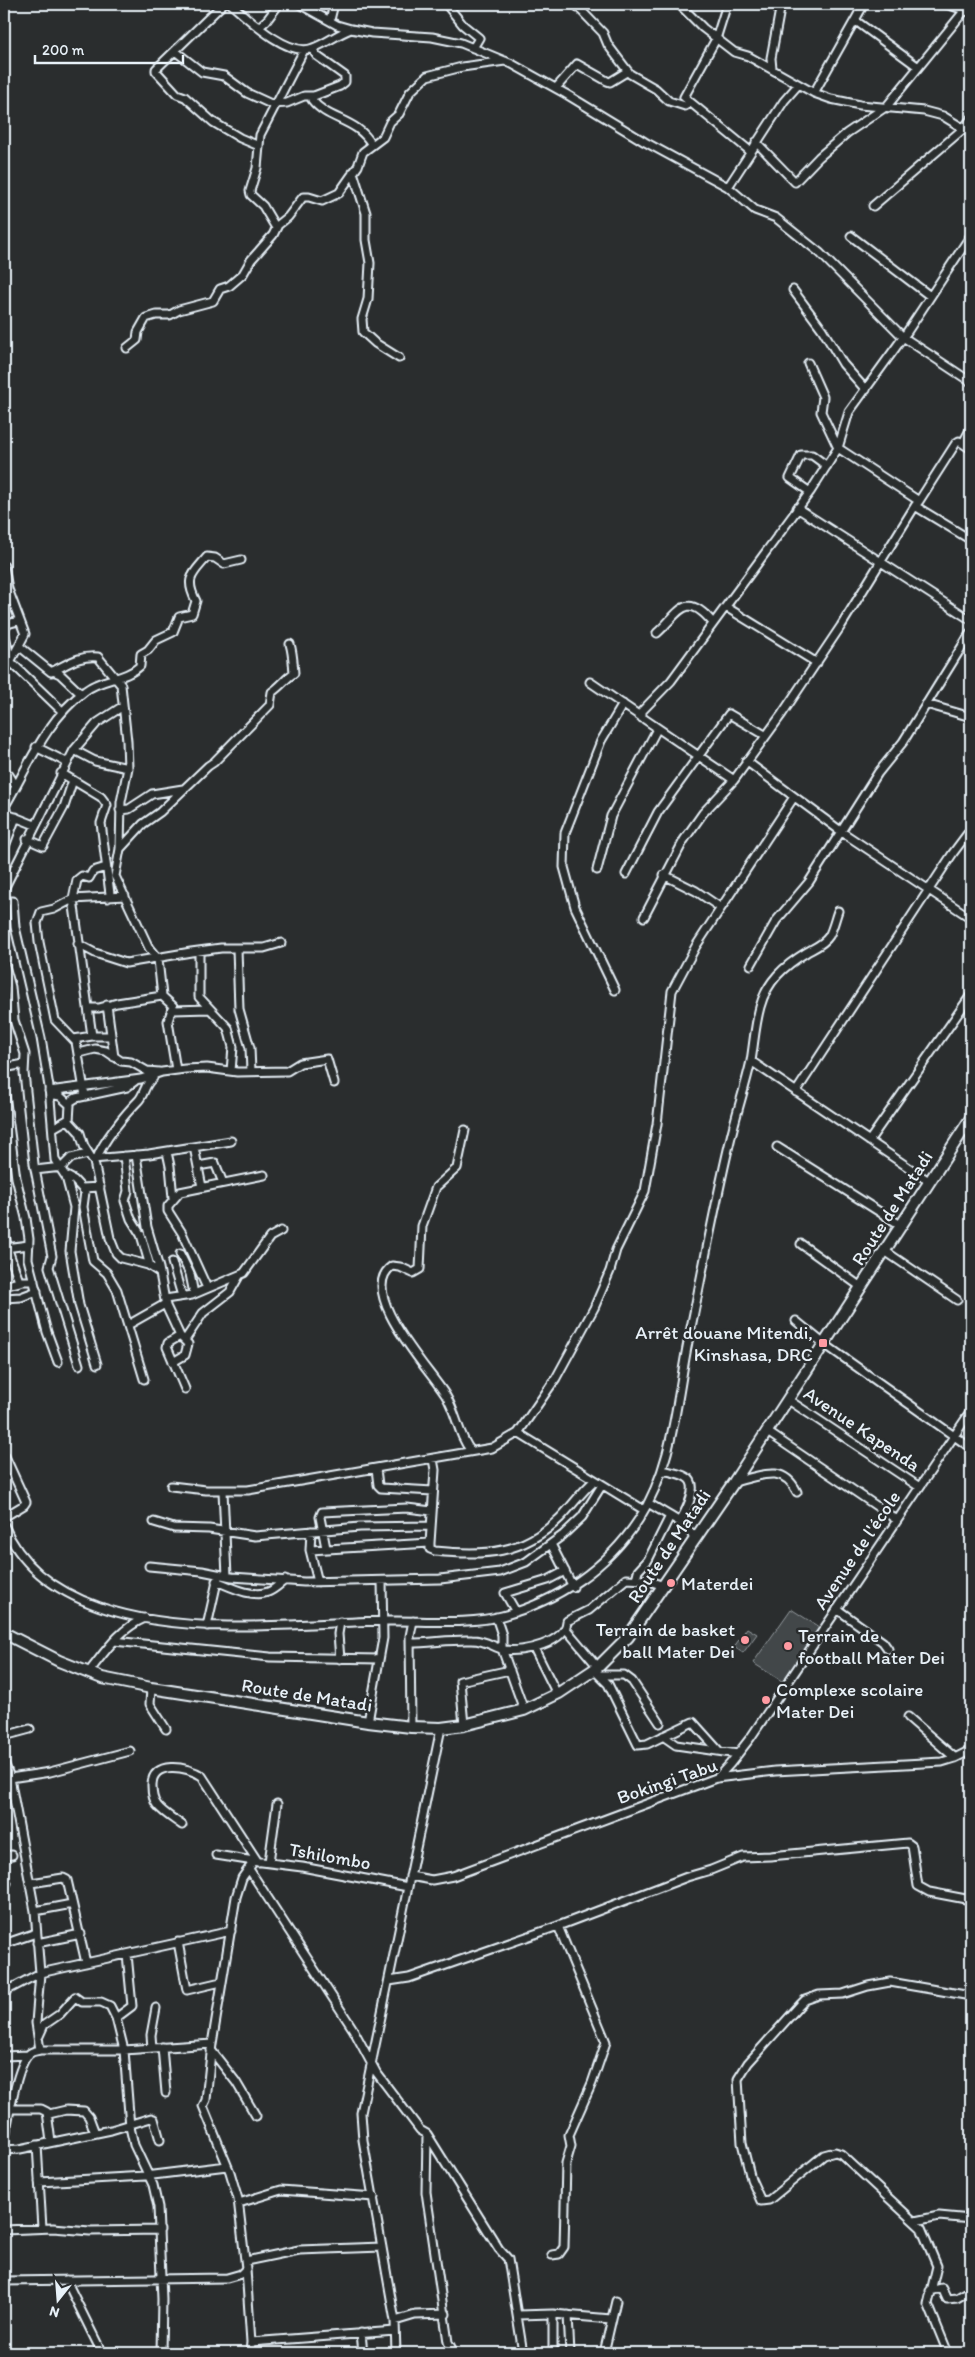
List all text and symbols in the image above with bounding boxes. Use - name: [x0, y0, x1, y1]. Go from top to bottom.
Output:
- scale bar: [35, 32, 182, 64]
- text: 200 m: [42, 41, 85, 59]
- street label: Route de Matadi: [846, 1146, 938, 1270]
- place label: Arrêt douane Mitendi, Kinshasa, DRC: [635, 1321, 813, 1366]
- marker: Arrêt douane Mitendi, Kinshasa, DRC: [817, 1337, 829, 1349]
- street label: Avenue Kapenda: [799, 1382, 925, 1477]
- street label: Route de Matadi: [623, 1485, 715, 1607]
- street label: Avenue de l'école: [809, 1486, 905, 1614]
- place label: Materdei: [681, 1572, 753, 1595]
- marker: Materdei: [665, 1577, 677, 1589]
- place label: Terrain de basket ball Mater Dei: [596, 1618, 735, 1663]
- place label: Terrain de football Mater Dei: [798, 1624, 945, 1669]
- marker: Terrain de basket ball Mater Dei: [739, 1634, 751, 1646]
- marker: Terrain de football Mater Dei: [782, 1640, 794, 1652]
- street label: Route de Matadi: [240, 1673, 374, 1717]
- place label: Complexe scolaire Mater Dei: [776, 1678, 923, 1723]
- marker: Complexe scolaire Mater Dei: [760, 1694, 772, 1706]
- street label: Bokingi Tabu: [614, 1753, 720, 1809]
- street label: Tshilombo: [287, 1838, 373, 1874]
- north arrow: [32, 2274, 82, 2324]
- text: N: [47, 2302, 61, 2321]

